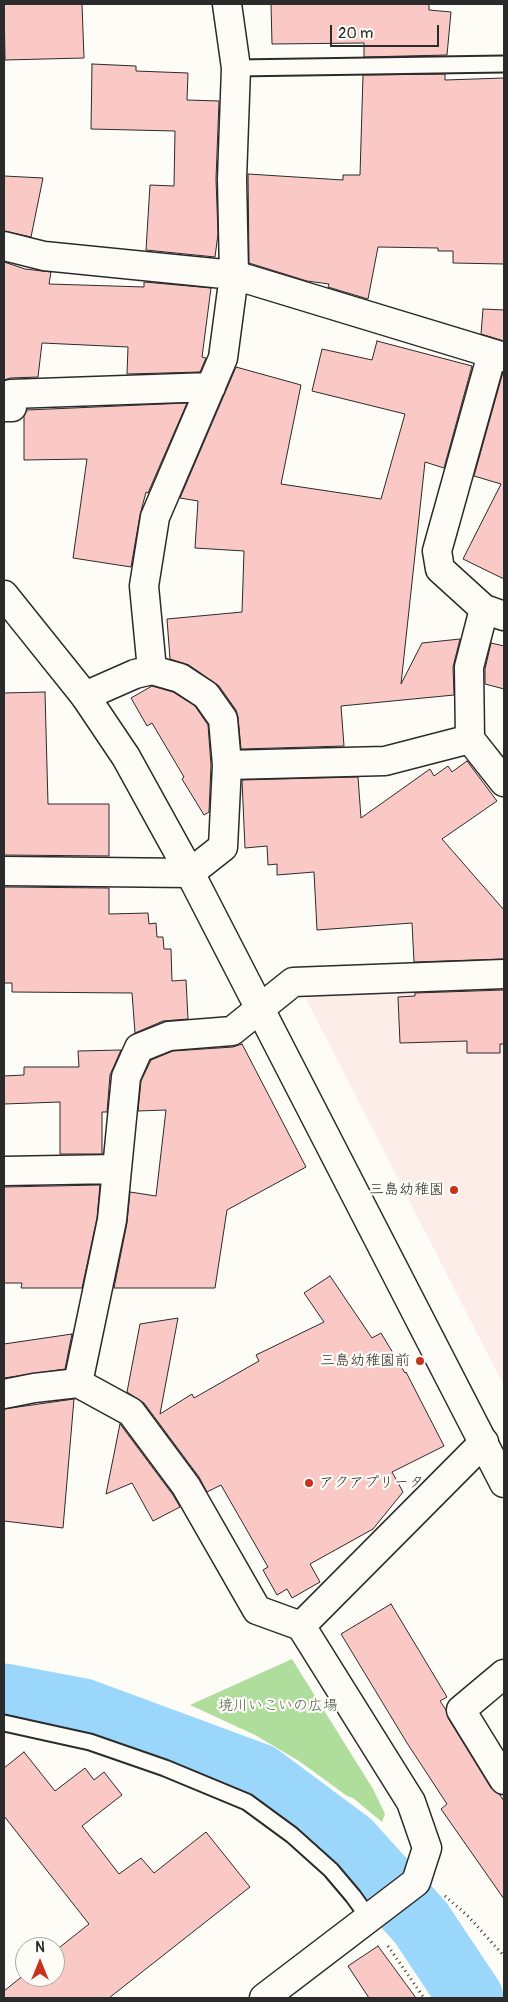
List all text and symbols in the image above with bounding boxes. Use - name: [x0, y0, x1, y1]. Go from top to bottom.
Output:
- scale bar: [333, 15, 442, 47]
- text: 20 m: [338, 24, 373, 43]
- place label: 三島幼稚園: [369, 1181, 444, 1199]
- marker: 三島幼稚園: [448, 1184, 460, 1196]
- place label: 三島幼稚園前: [320, 1352, 410, 1370]
- marker: 三島幼稚園前: [414, 1355, 426, 1367]
- place label: アクアプリータ: [319, 1474, 424, 1492]
- marker: アクアプリータ: [303, 1477, 315, 1489]
- park label: 境川いこいの広場: [218, 1697, 338, 1715]
- north arrow: [15, 1937, 65, 1987]
- text: N: [35, 1939, 45, 1956]

